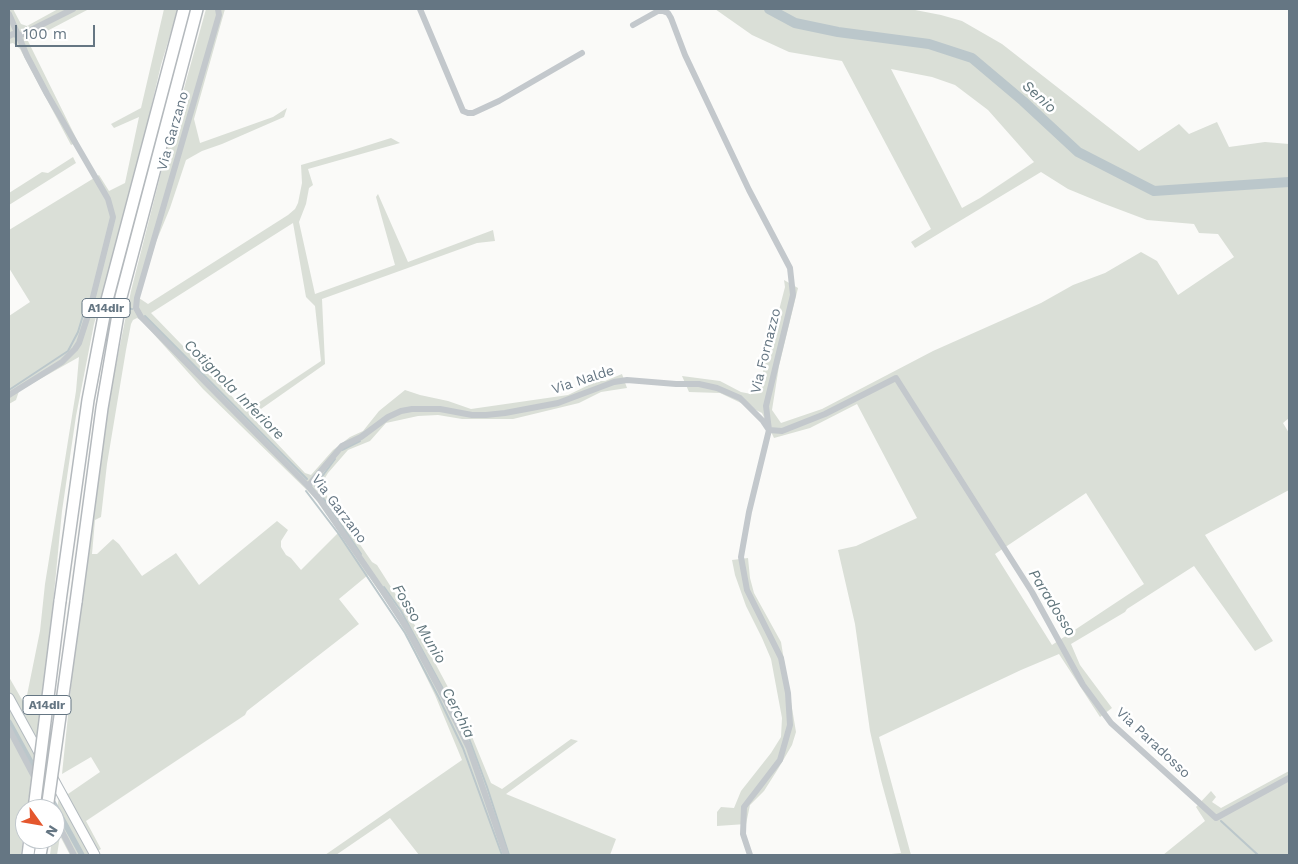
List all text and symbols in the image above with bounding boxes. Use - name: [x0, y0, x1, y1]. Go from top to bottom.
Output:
- scale bar: [18, 15, 98, 47]
- text: 100 m: [23, 25, 67, 43]
- water label: Senio: [1018, 77, 1060, 117]
- street label: Via Garzano: [154, 89, 192, 173]
- road number: A14dir: [82, 298, 130, 318]
- street label: Via Fornazzo: [747, 307, 785, 395]
- water label: Cotignola Inferiore: [180, 336, 288, 444]
- street label: Via Nalde: [550, 362, 616, 398]
- street label: Via Garzano: [308, 471, 370, 547]
- water label: Paradosso: [1024, 566, 1080, 640]
- water label: Fosso Munio: [388, 581, 450, 667]
- water label: Cerchia: [438, 685, 478, 741]
- road number: A14dir: [23, 696, 71, 714]
- street label: Via Paradosso: [1112, 704, 1194, 782]
- north arrow: [15, 799, 65, 849]
- text: N: [42, 823, 61, 840]

